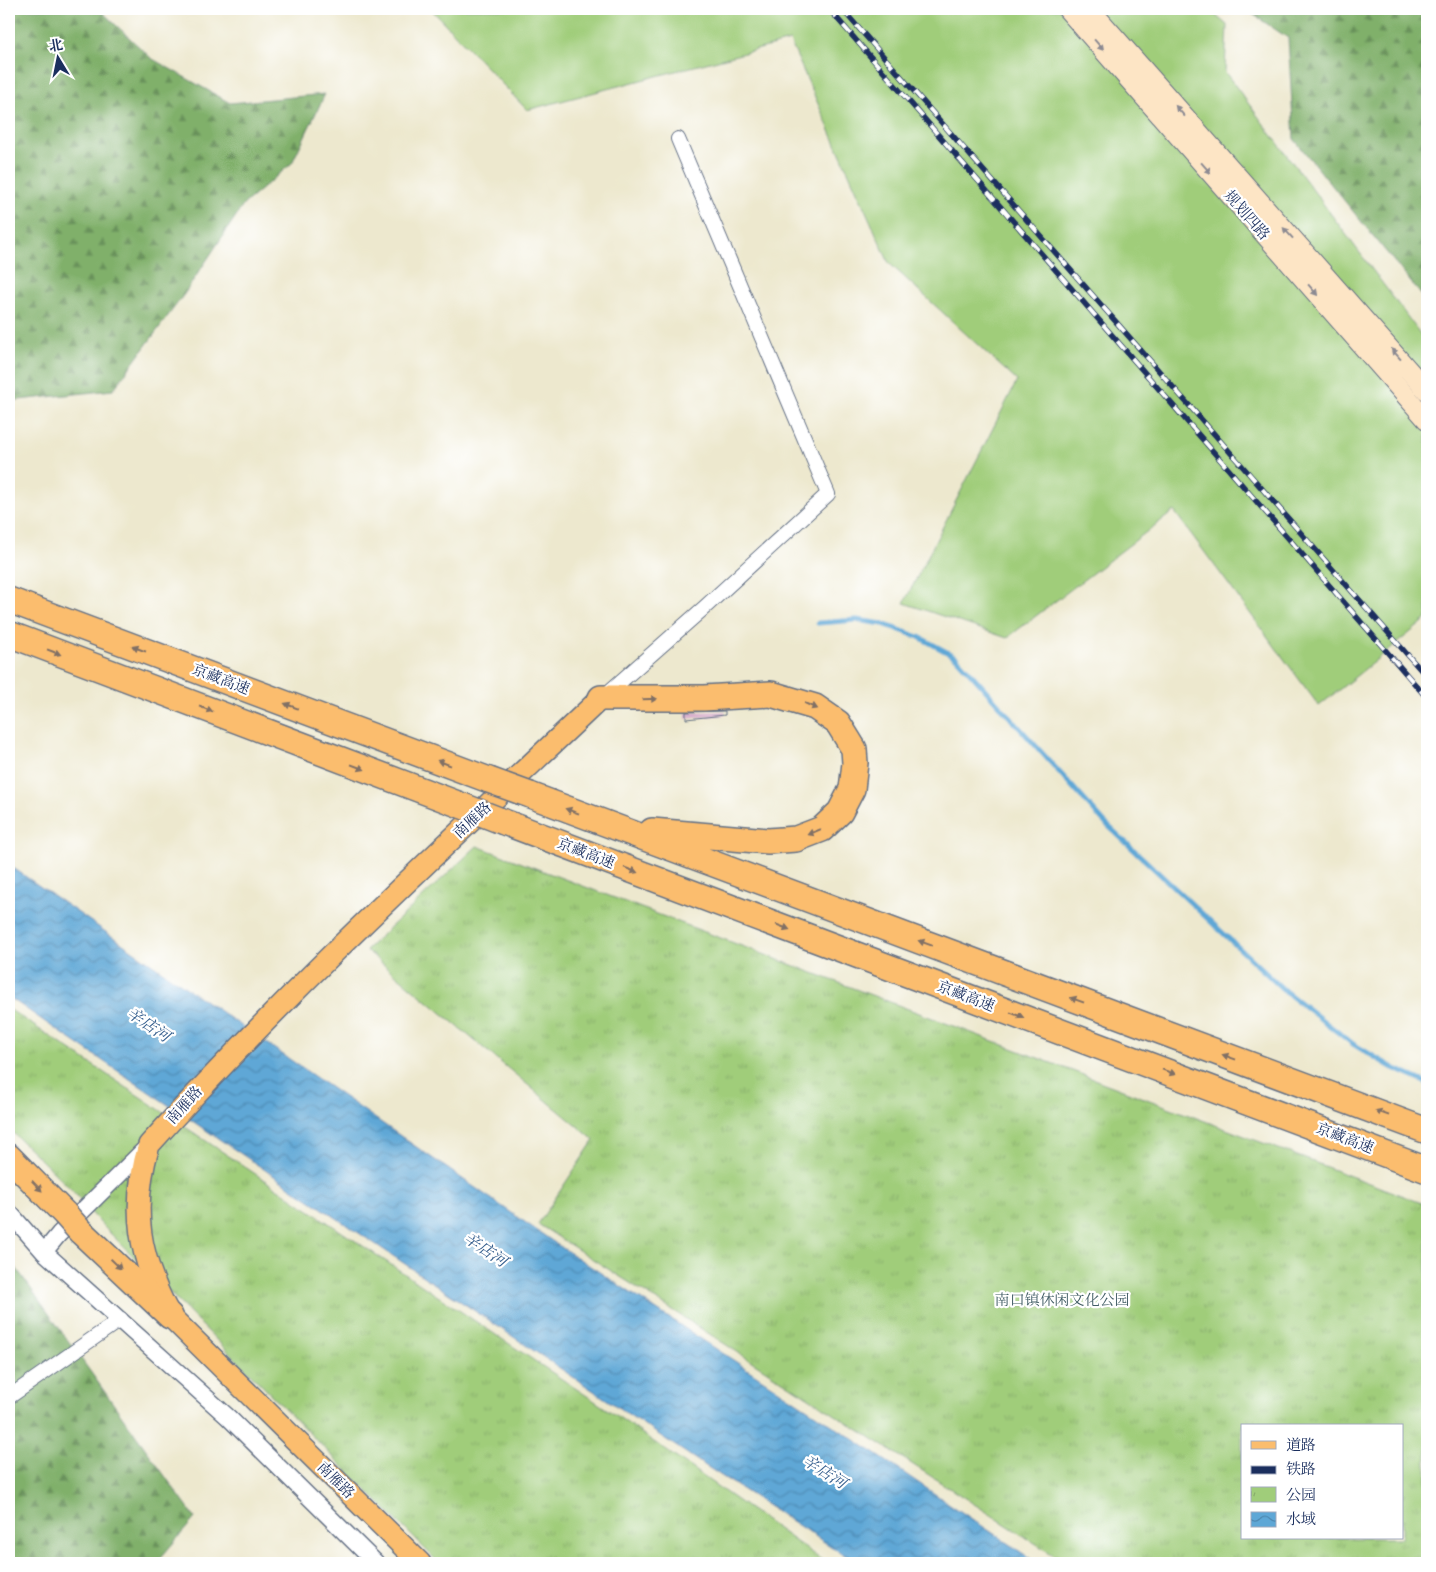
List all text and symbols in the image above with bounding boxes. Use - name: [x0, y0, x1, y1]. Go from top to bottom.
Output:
- north arrow: [32, 32, 82, 82]
- text: 北: [47, 36, 64, 56]
- one-way arrow: [1094, 39, 1105, 52]
- one-way arrow: [1174, 105, 1185, 118]
- one-way arrow: [1201, 161, 1212, 174]
- street label: 规划四路: [1220, 186, 1273, 244]
- one-way arrow: [1282, 226, 1293, 239]
- one-way arrow: [1307, 284, 1319, 296]
- one-way arrow: [1390, 348, 1401, 361]
- one-way arrow: [131, 645, 146, 653]
- one-way arrow: [47, 649, 62, 656]
- street label: 京藏高速: [189, 660, 252, 699]
- one-way arrow: [642, 695, 658, 703]
- one-way arrow: [284, 702, 299, 709]
- one-way arrow: [804, 702, 818, 710]
- one-way arrow: [199, 706, 214, 713]
- one-way arrow: [436, 759, 451, 766]
- one-way arrow: [351, 763, 366, 771]
- street label: 南雁路: [449, 798, 495, 843]
- one-way arrow: [565, 807, 580, 814]
- one-way arrow: [806, 828, 821, 836]
- street label: 京藏高速: [554, 834, 617, 873]
- one-way arrow: [624, 866, 639, 874]
- one-way arrow: [776, 924, 791, 931]
- one-way arrow: [917, 939, 932, 947]
- street label: 京藏高速: [934, 977, 997, 1016]
- one-way arrow: [1069, 996, 1084, 1004]
- water label: 辛店河: [123, 1003, 176, 1048]
- one-way arrow: [1010, 1012, 1025, 1019]
- one-way arrow: [1222, 1053, 1237, 1060]
- one-way arrow: [1162, 1069, 1177, 1077]
- street label: 南雁路: [162, 1082, 206, 1128]
- one-way arrow: [1374, 1109, 1389, 1117]
- street label: 京藏高速: [1313, 1119, 1376, 1158]
- one-way arrow: [31, 1179, 43, 1191]
- water label: 辛店河: [460, 1228, 513, 1273]
- one-way arrow: [109, 1258, 121, 1270]
- park label: 南口镇休闲文化公园: [994, 1291, 1130, 1310]
- legend: [1241, 1424, 1404, 1540]
- text: 道路: [1286, 1436, 1316, 1455]
- water label: 辛店河: [799, 1450, 853, 1495]
- street label: 南雁路: [313, 1458, 358, 1503]
- text: 铁路: [1286, 1460, 1316, 1479]
- text: 公园: [1286, 1486, 1316, 1505]
- text: 水域: [1286, 1510, 1316, 1529]

